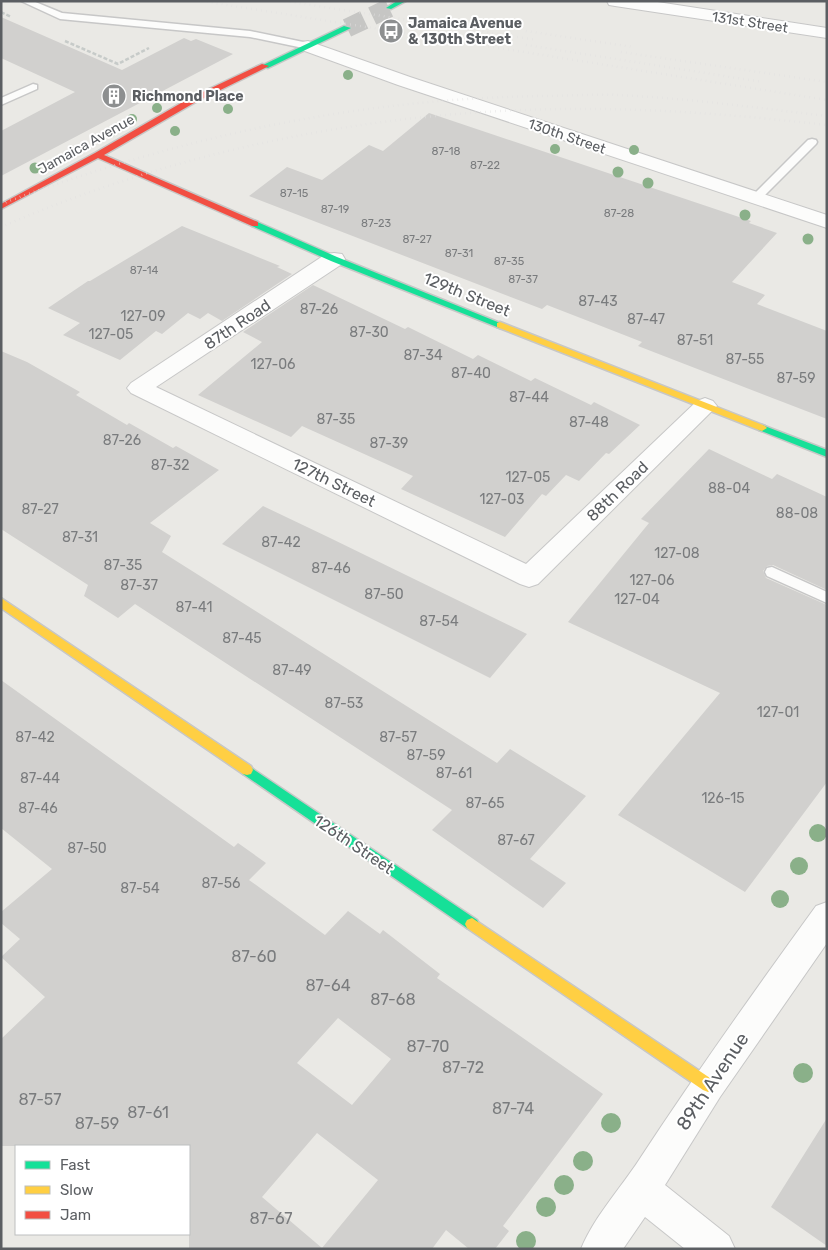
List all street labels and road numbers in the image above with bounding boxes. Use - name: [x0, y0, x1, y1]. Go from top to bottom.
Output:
- street label: 131st Street: [711, 8, 790, 37]
- street label: Jamaica Avenue: [35, 111, 138, 178]
- street label: 130th Street: [526, 115, 608, 158]
- street label: 129th Street: [421, 268, 513, 320]
- street label: 87th Road: [200, 295, 274, 354]
- street label: 127th Street: [289, 454, 379, 511]
- street label: 88th Road: [583, 457, 652, 525]
- street label: 126th Street: [310, 811, 397, 878]
- street label: 89th Avenue: [671, 1028, 754, 1135]

